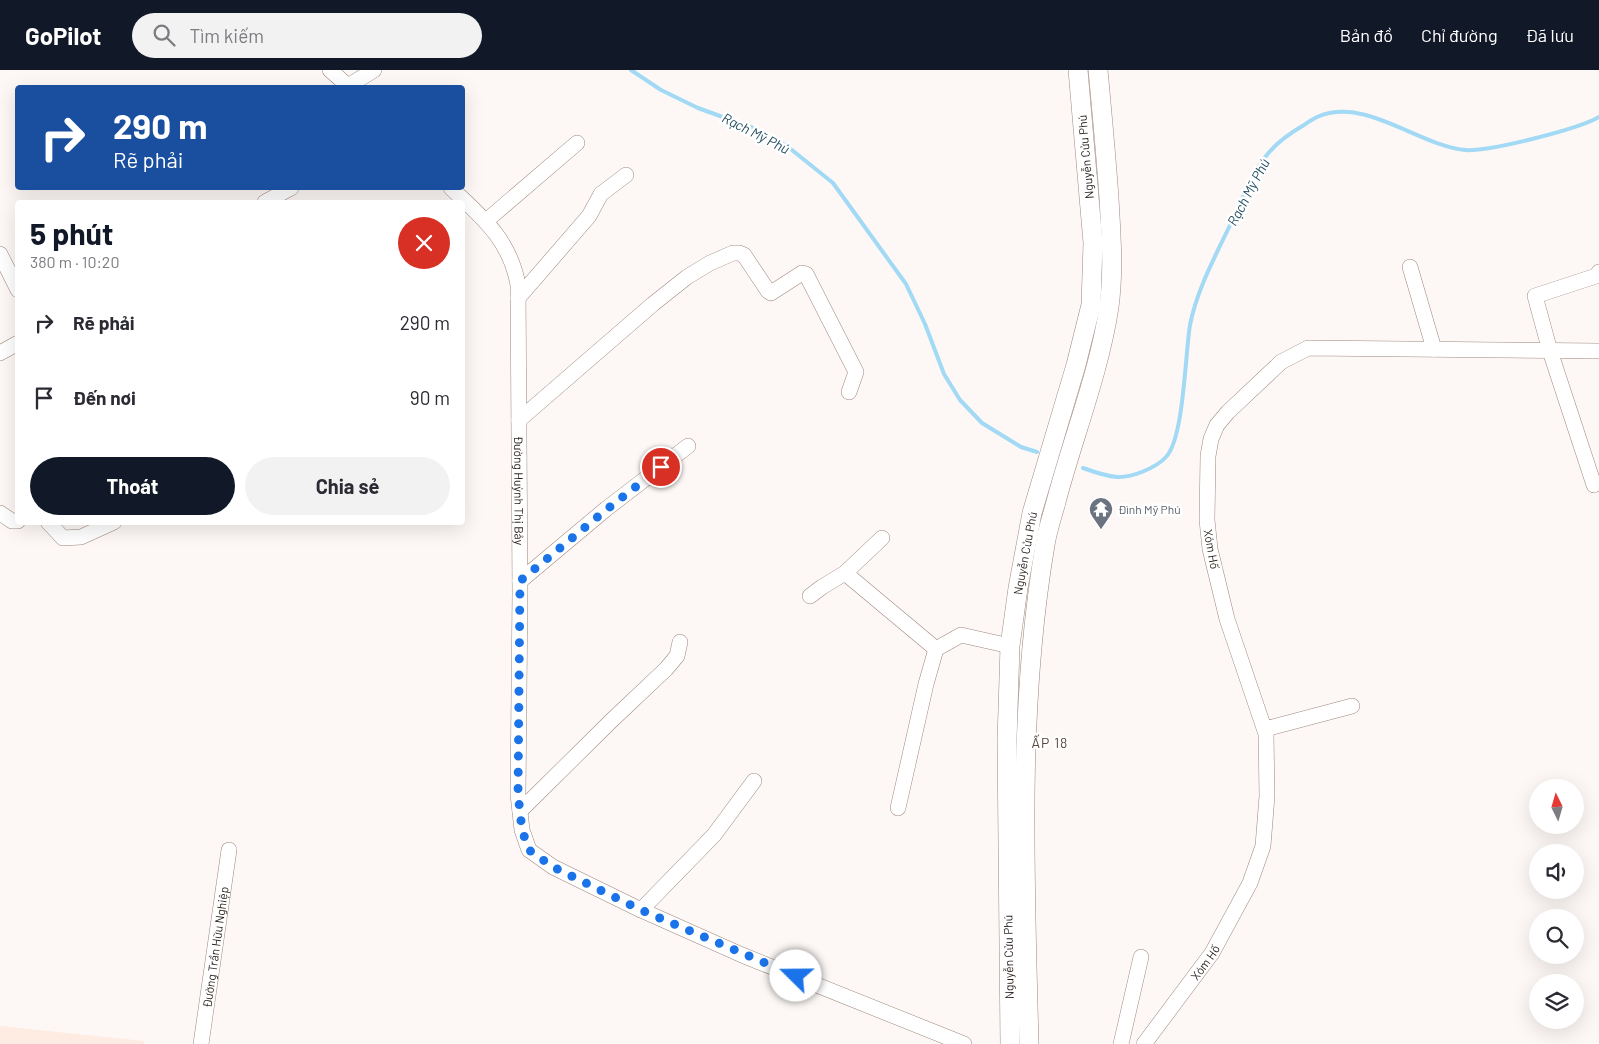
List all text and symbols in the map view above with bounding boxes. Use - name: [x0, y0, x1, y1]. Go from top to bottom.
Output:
- search box: [132, 13, 482, 58]
- text: GoPilot: [25, 21, 102, 50]
- icon: search: [150, 21, 178, 49]
- text: Tìm kiếm: [190, 24, 264, 47]
- text: Bản đồ: [1340, 24, 1393, 46]
- text: Chỉ đường: [1421, 24, 1498, 46]
- text: Đã lưu: [1526, 24, 1574, 46]
- text: 290 m: [113, 104, 207, 146]
- icon: right: [30, 105, 95, 170]
- water label: Rạch Mỹ Phú: [719, 109, 793, 157]
- street label: Nguyễn Cửu Phú: [1074, 114, 1096, 200]
- text: Rẽ phải: [113, 146, 183, 172]
- water label: Rạch Mỹ Phú: [1223, 156, 1273, 228]
- text: 5 phút: [30, 215, 113, 251]
- button: close: [398, 217, 450, 269]
- text: 380 m · 10:20: [30, 252, 120, 271]
- icon: right: [30, 309, 58, 337]
- text: Rẽ phải: [73, 311, 135, 334]
- text: 290 m: [400, 311, 450, 334]
- icon: arrive: [30, 384, 58, 412]
- text: Đến nơi: [73, 386, 136, 409]
- text: 90 m: [410, 386, 450, 409]
- street label: Đường Huỳnh Thị Bảy: [512, 436, 527, 546]
- pin: [640, 446, 682, 488]
- icon: arrive: [647, 453, 675, 481]
- button: Thoát: [30, 457, 235, 515]
- button: Chia sẻ: [245, 457, 450, 515]
- temple icon: Đình Mỹ Phú: [1088, 496, 1114, 530]
- place label: Đình Mỹ Phú: [1118, 502, 1181, 516]
- street label: Nguyễn Cửu Phú: [1010, 511, 1039, 596]
- street label: Xóm Hố: [1202, 528, 1222, 570]
- district label: ẤP 18: [1032, 734, 1068, 751]
- north arrow: [1529, 779, 1584, 834]
- map controls: [1529, 779, 1584, 1029]
- button: sound: [1529, 844, 1584, 899]
- street label: Đường Trần Hữu Nghiệp: [199, 886, 231, 1008]
- button: search: [1529, 909, 1584, 964]
- street label: Nguyễn Cửu Phú: [1000, 915, 1016, 999]
- street label: Xóm Hố: [1188, 942, 1222, 982]
- position arrow: [769, 949, 821, 1001]
- button: layers: [1529, 974, 1584, 1029]

